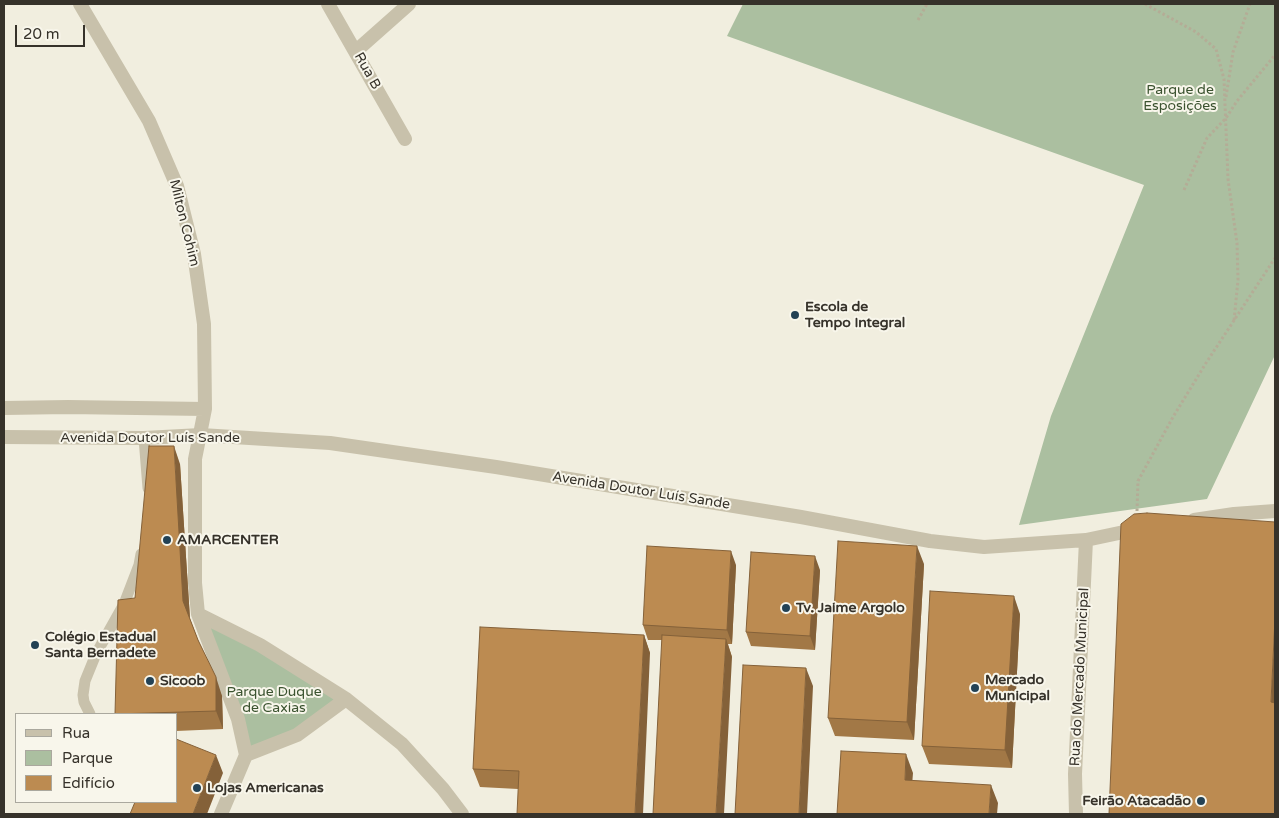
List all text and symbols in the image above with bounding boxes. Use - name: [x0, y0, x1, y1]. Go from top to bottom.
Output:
- scale bar: [18, 15, 88, 47]
- text: 20 m: [23, 25, 60, 43]
- street label: Rua B: [350, 50, 384, 92]
- park label: Parque de Esposições: [1143, 82, 1217, 114]
- street label: Milton Cohim: [165, 178, 203, 268]
- place label: Escola de Tempo Integral: [805, 299, 905, 332]
- marker: Escola de Tempo Integral: [789, 309, 801, 321]
- street label: Avenida Doutor Luís Sande: [60, 430, 240, 446]
- street label: Avenida Doutor Luís Sande: [551, 469, 731, 513]
- place label: AMARCENTER: [177, 532, 279, 548]
- marker: AMARCENTER: [161, 534, 173, 546]
- street label: Rua do Mercado Municipal: [1067, 587, 1093, 767]
- place label: Tv. Jaime Argolo: [796, 600, 905, 616]
- marker: Tv. Jaime Argolo: [780, 602, 792, 614]
- place label: Colégio Estadual Santa Bernadete: [45, 629, 156, 662]
- marker: Colégio Estadual Santa Bernadete: [29, 639, 41, 651]
- place label: Mercado Municipal: [985, 672, 1050, 704]
- place label: Sicoob: [160, 673, 205, 689]
- marker: Sicoob: [144, 675, 156, 687]
- marker: Mercado Municipal: [969, 682, 981, 694]
- park label: Parque Duque de Caxias: [226, 684, 322, 716]
- legend: [15, 713, 178, 803]
- text: Rua: [62, 724, 90, 742]
- text: Parque: [62, 749, 113, 767]
- text: Edifício: [62, 774, 115, 792]
- place label: Lojas Americanas: [207, 780, 324, 796]
- marker: Lojas Americanas: [191, 782, 203, 794]
- place label: Feirão Atacadão: [1082, 793, 1191, 809]
- marker: Feirão Atacadão: [1195, 795, 1207, 807]

